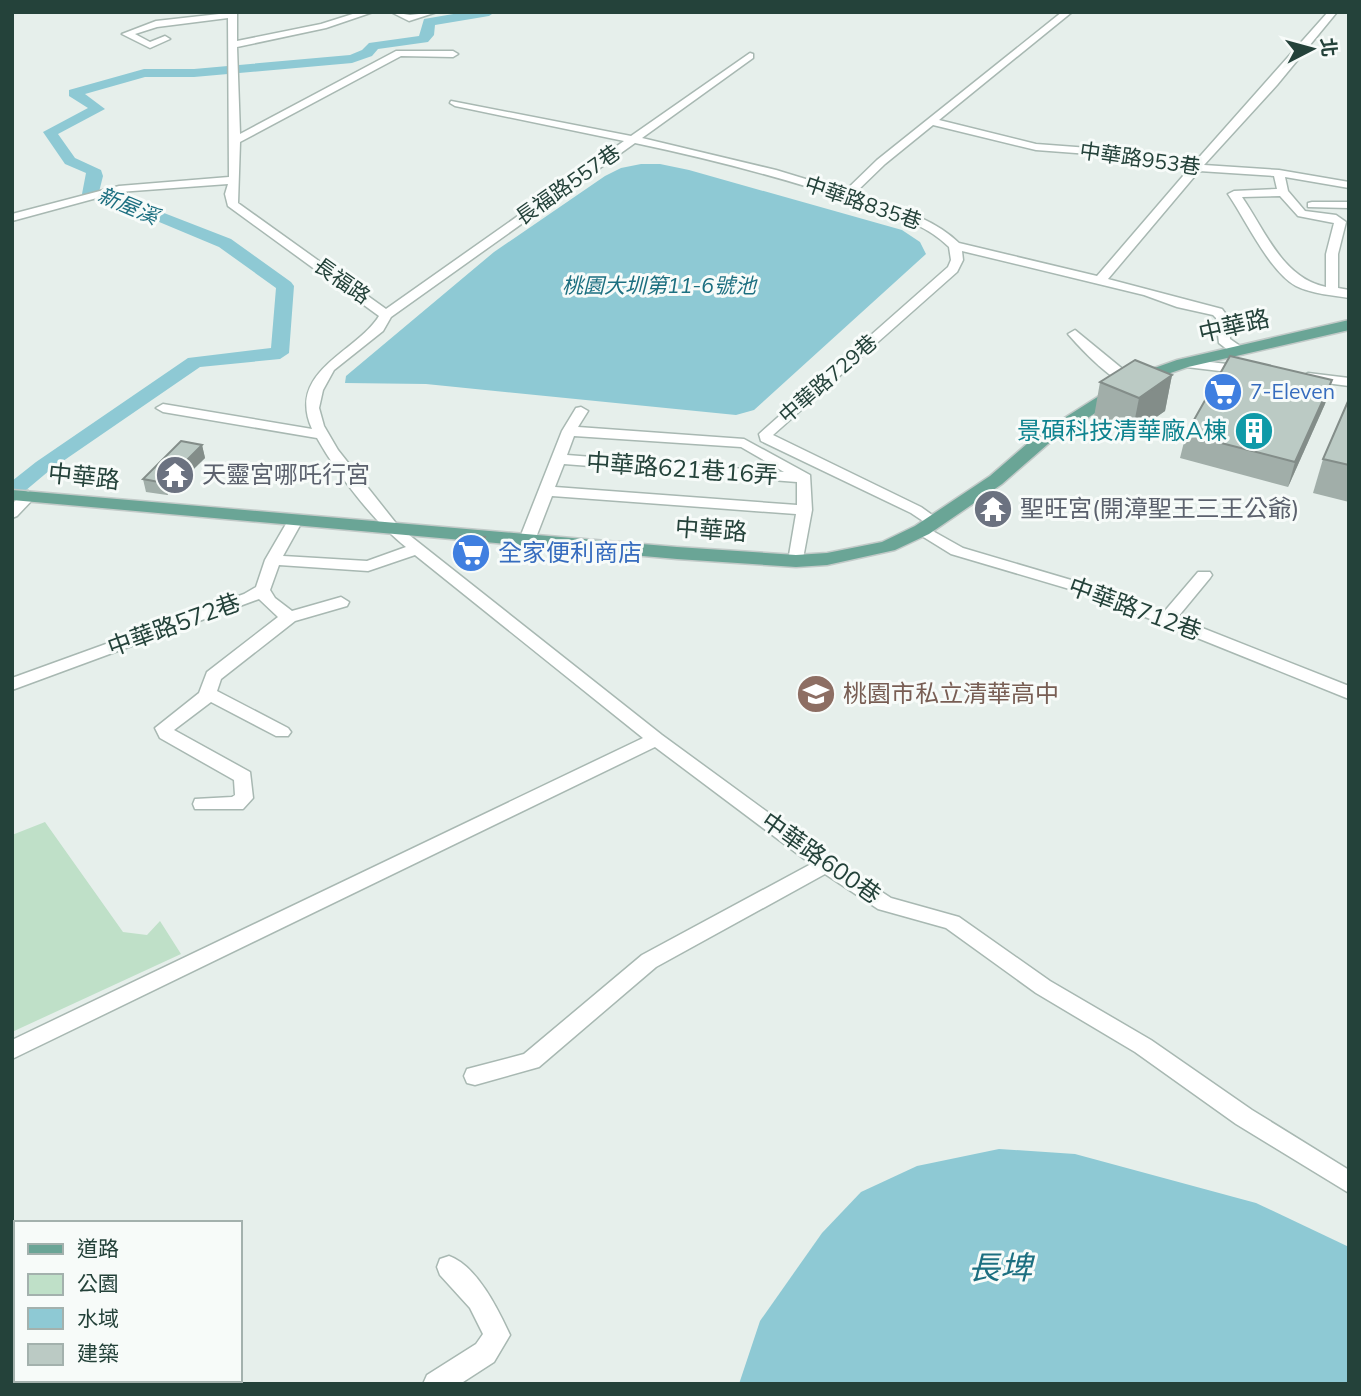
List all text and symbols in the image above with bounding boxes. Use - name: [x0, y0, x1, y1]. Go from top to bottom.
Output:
- north arrow: [1277, 14, 1347, 84]
- text: 北: [1316, 37, 1342, 58]
- street label: 中華路953巷: [1078, 137, 1202, 179]
- street label: 長福路557巷: [510, 139, 625, 230]
- street label: 中華路835巷: [802, 170, 925, 234]
- water label: 新屋溪: [94, 181, 165, 231]
- street label: 長福路: [309, 251, 376, 309]
- water label: 桃園大圳第11-6號池: [562, 272, 758, 298]
- street label: 中華路: [1195, 302, 1272, 348]
- street label: 中華路729巷: [773, 328, 882, 428]
- supermarket icon: 7-Eleven: [1202, 371, 1244, 413]
- place label: 7-Eleven: [1250, 378, 1335, 404]
- building icon: 景碩科技清華廠A棟: [1233, 410, 1275, 452]
- place label: 景碩科技清華廠A棟: [1017, 415, 1227, 445]
- street label: 中華路621巷16弄: [585, 446, 779, 490]
- temple icon: 天靈宮哪吒行宮: [154, 454, 196, 496]
- street label: 中華路: [47, 457, 121, 495]
- place label: 天靈宮哪吒行宮: [202, 459, 370, 489]
- temple icon: 聖旺宮(開漳聖王三王公爺): [972, 488, 1014, 530]
- place label: 聖旺宮(開漳聖王三王公爺): [1020, 493, 1299, 523]
- street label: 中華路: [674, 512, 748, 546]
- supermarket icon: 全家便利商店: [450, 532, 492, 574]
- place label: 全家便利商店: [498, 537, 642, 567]
- street label: 中華路712巷: [1065, 570, 1206, 646]
- street label: 中華路572巷: [103, 586, 244, 662]
- school or university icon: 桃園市私立清華高中: [795, 673, 837, 715]
- place label: 桃園市私立清華高中: [843, 678, 1059, 708]
- street label: 中華路600巷: [756, 805, 887, 909]
- legend: [14, 1221, 242, 1382]
- text: 道路: [77, 1235, 119, 1261]
- water label: 長埤: [968, 1247, 1036, 1287]
- text: 公園: [77, 1270, 119, 1296]
- text: 水域: [77, 1305, 119, 1331]
- text: 建築: [77, 1340, 119, 1366]

